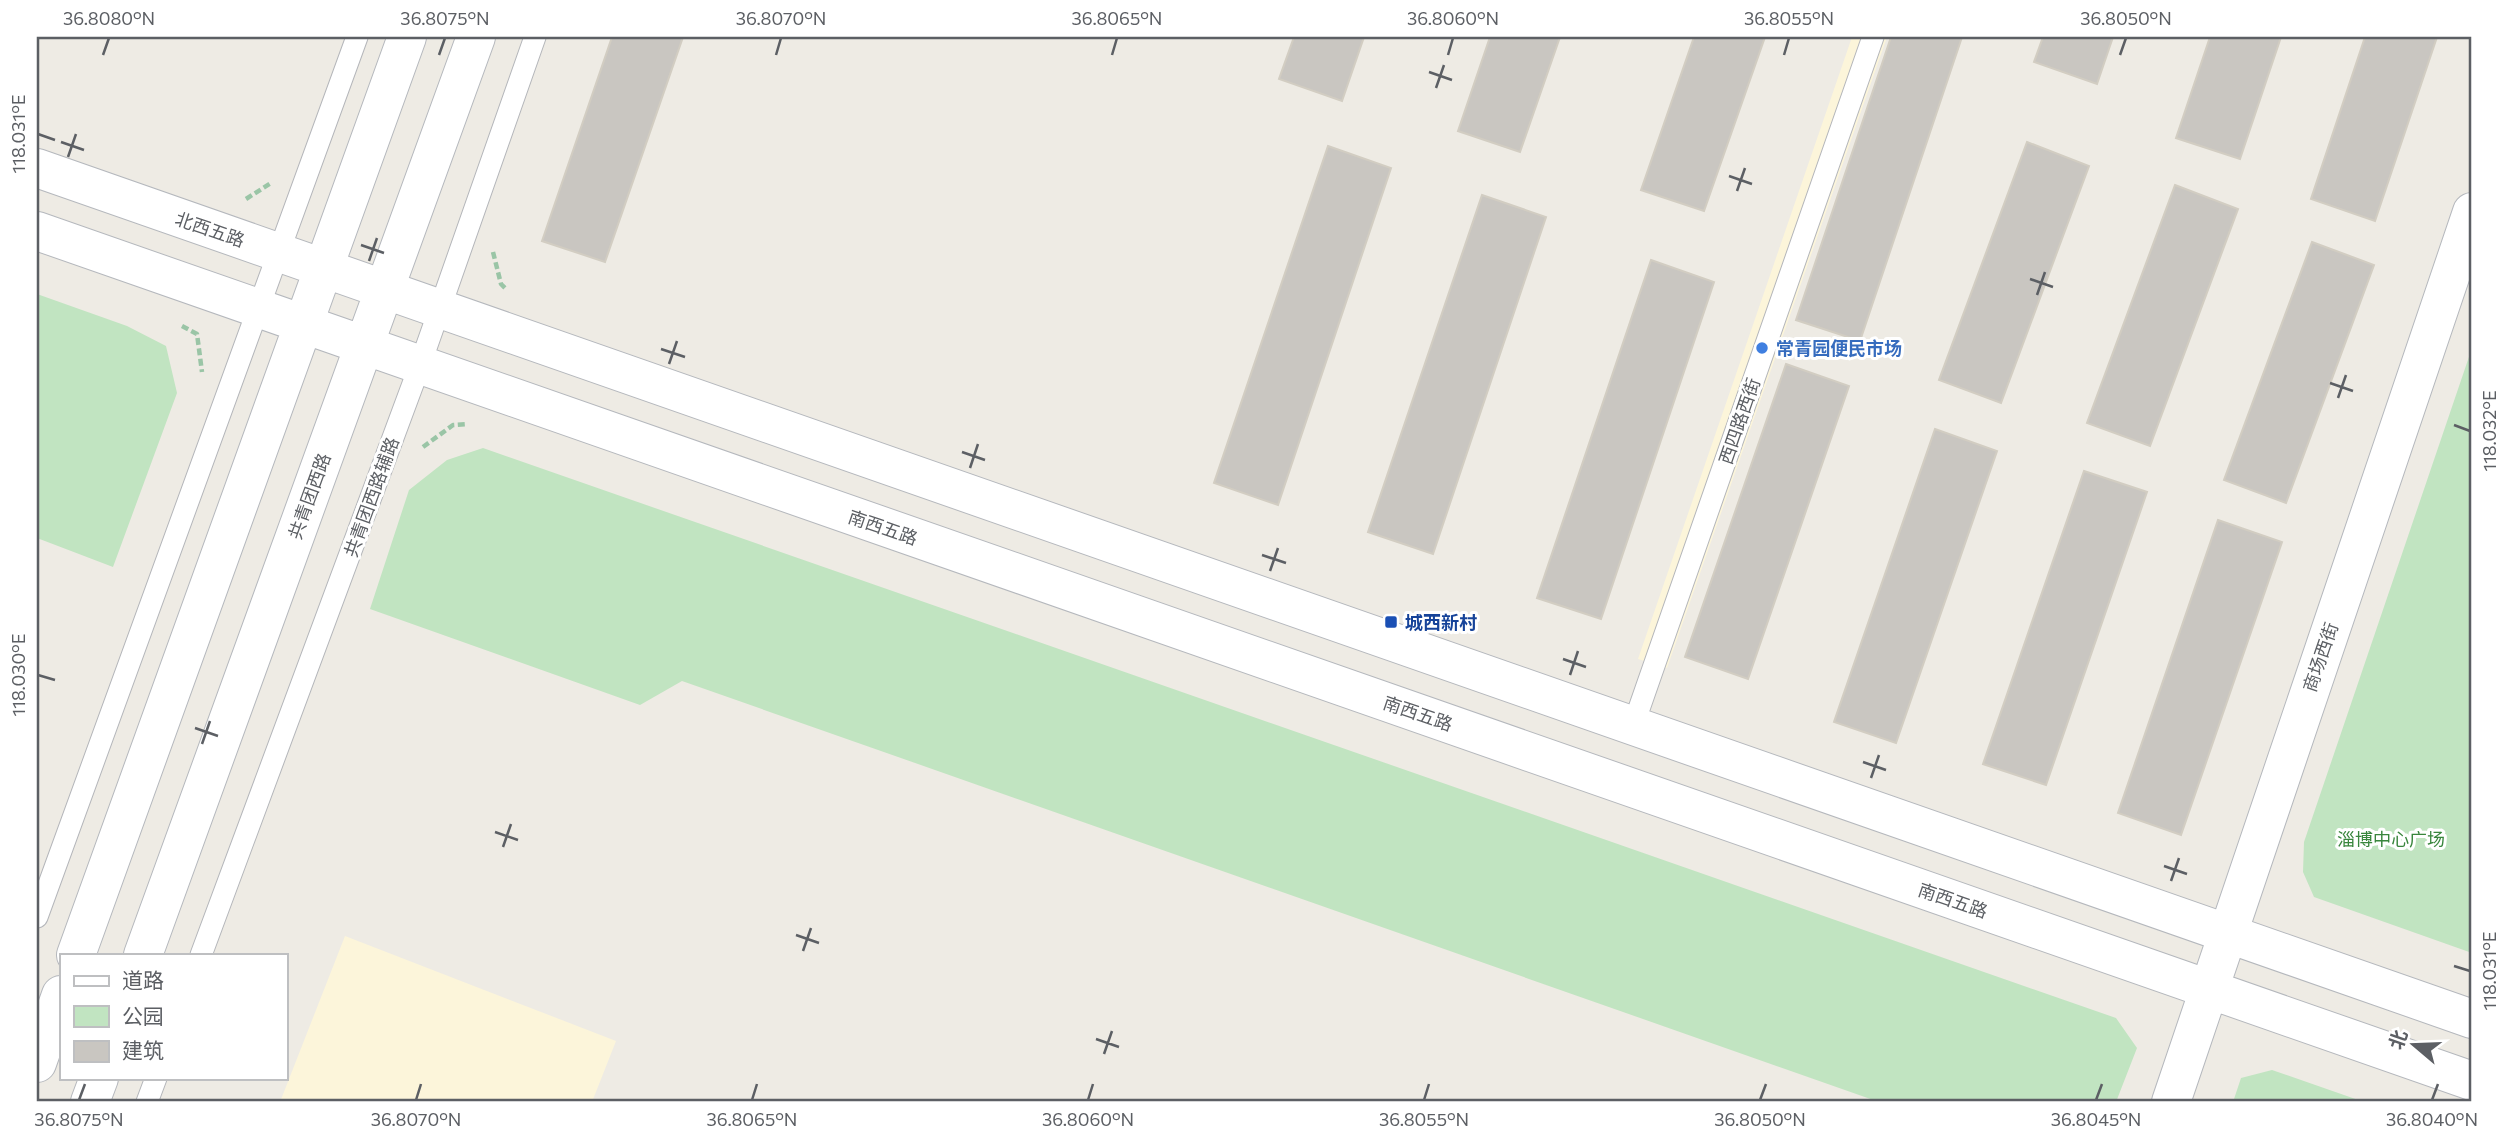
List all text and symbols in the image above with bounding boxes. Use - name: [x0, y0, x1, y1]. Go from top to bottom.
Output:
- text: 36.8080°N: [63, 7, 155, 29]
- text: 36.8075°N: [400, 7, 490, 29]
- text: 36.8070°N: [736, 7, 826, 29]
- text: 36.8065°N: [1072, 7, 1162, 29]
- text: 36.8060°N: [1407, 7, 1499, 29]
- text: 36.8055°N: [1744, 7, 1834, 29]
- text: 36.8050°N: [2080, 7, 2172, 29]
- text: 118.031°E: [7, 95, 29, 173]
- street label: 北西五路: [172, 207, 248, 251]
- place label: 常青园便民市场: [1776, 337, 1902, 359]
- marker: 常青园便民市场: [1754, 340, 1770, 356]
- street label: 西四路西街: [1714, 375, 1764, 467]
- text: 118.032°E: [2478, 390, 2500, 472]
- street label: 共青团西路辅路: [339, 434, 403, 560]
- street label: 共青团西路: [283, 450, 335, 542]
- street label: 南西五路: [845, 505, 921, 549]
- place label: 城西新村: [1405, 611, 1477, 633]
- marker: 城西新村: [1383, 614, 1399, 630]
- street label: 商场西街: [2298, 619, 2342, 695]
- text: 118.030°E: [7, 634, 29, 716]
- street label: 南西五路: [1380, 691, 1456, 735]
- park label: 淄博中心广场: [2337, 828, 2445, 850]
- street label: 南西五路: [1915, 878, 1991, 922]
- text: 118.031°E: [2478, 932, 2500, 1010]
- legend: [60, 954, 287, 1080]
- text: 道路: [122, 967, 164, 992]
- text: 公园: [122, 1003, 164, 1028]
- north arrow: [2380, 1010, 2450, 1080]
- text: 北: [2383, 1027, 2411, 1052]
- text: 建筑: [122, 1037, 164, 1062]
- text: 36.8075°N: [34, 1108, 124, 1130]
- text: 36.8070°N: [371, 1108, 461, 1130]
- text: 36.8065°N: [707, 1108, 797, 1130]
- text: 36.8060°N: [1042, 1108, 1134, 1130]
- text: 36.8055°N: [1379, 1108, 1469, 1130]
- text: 36.8050°N: [1714, 1108, 1806, 1130]
- text: 36.8045°N: [2051, 1108, 2141, 1130]
- text: 36.8040°N: [2386, 1108, 2478, 1130]

